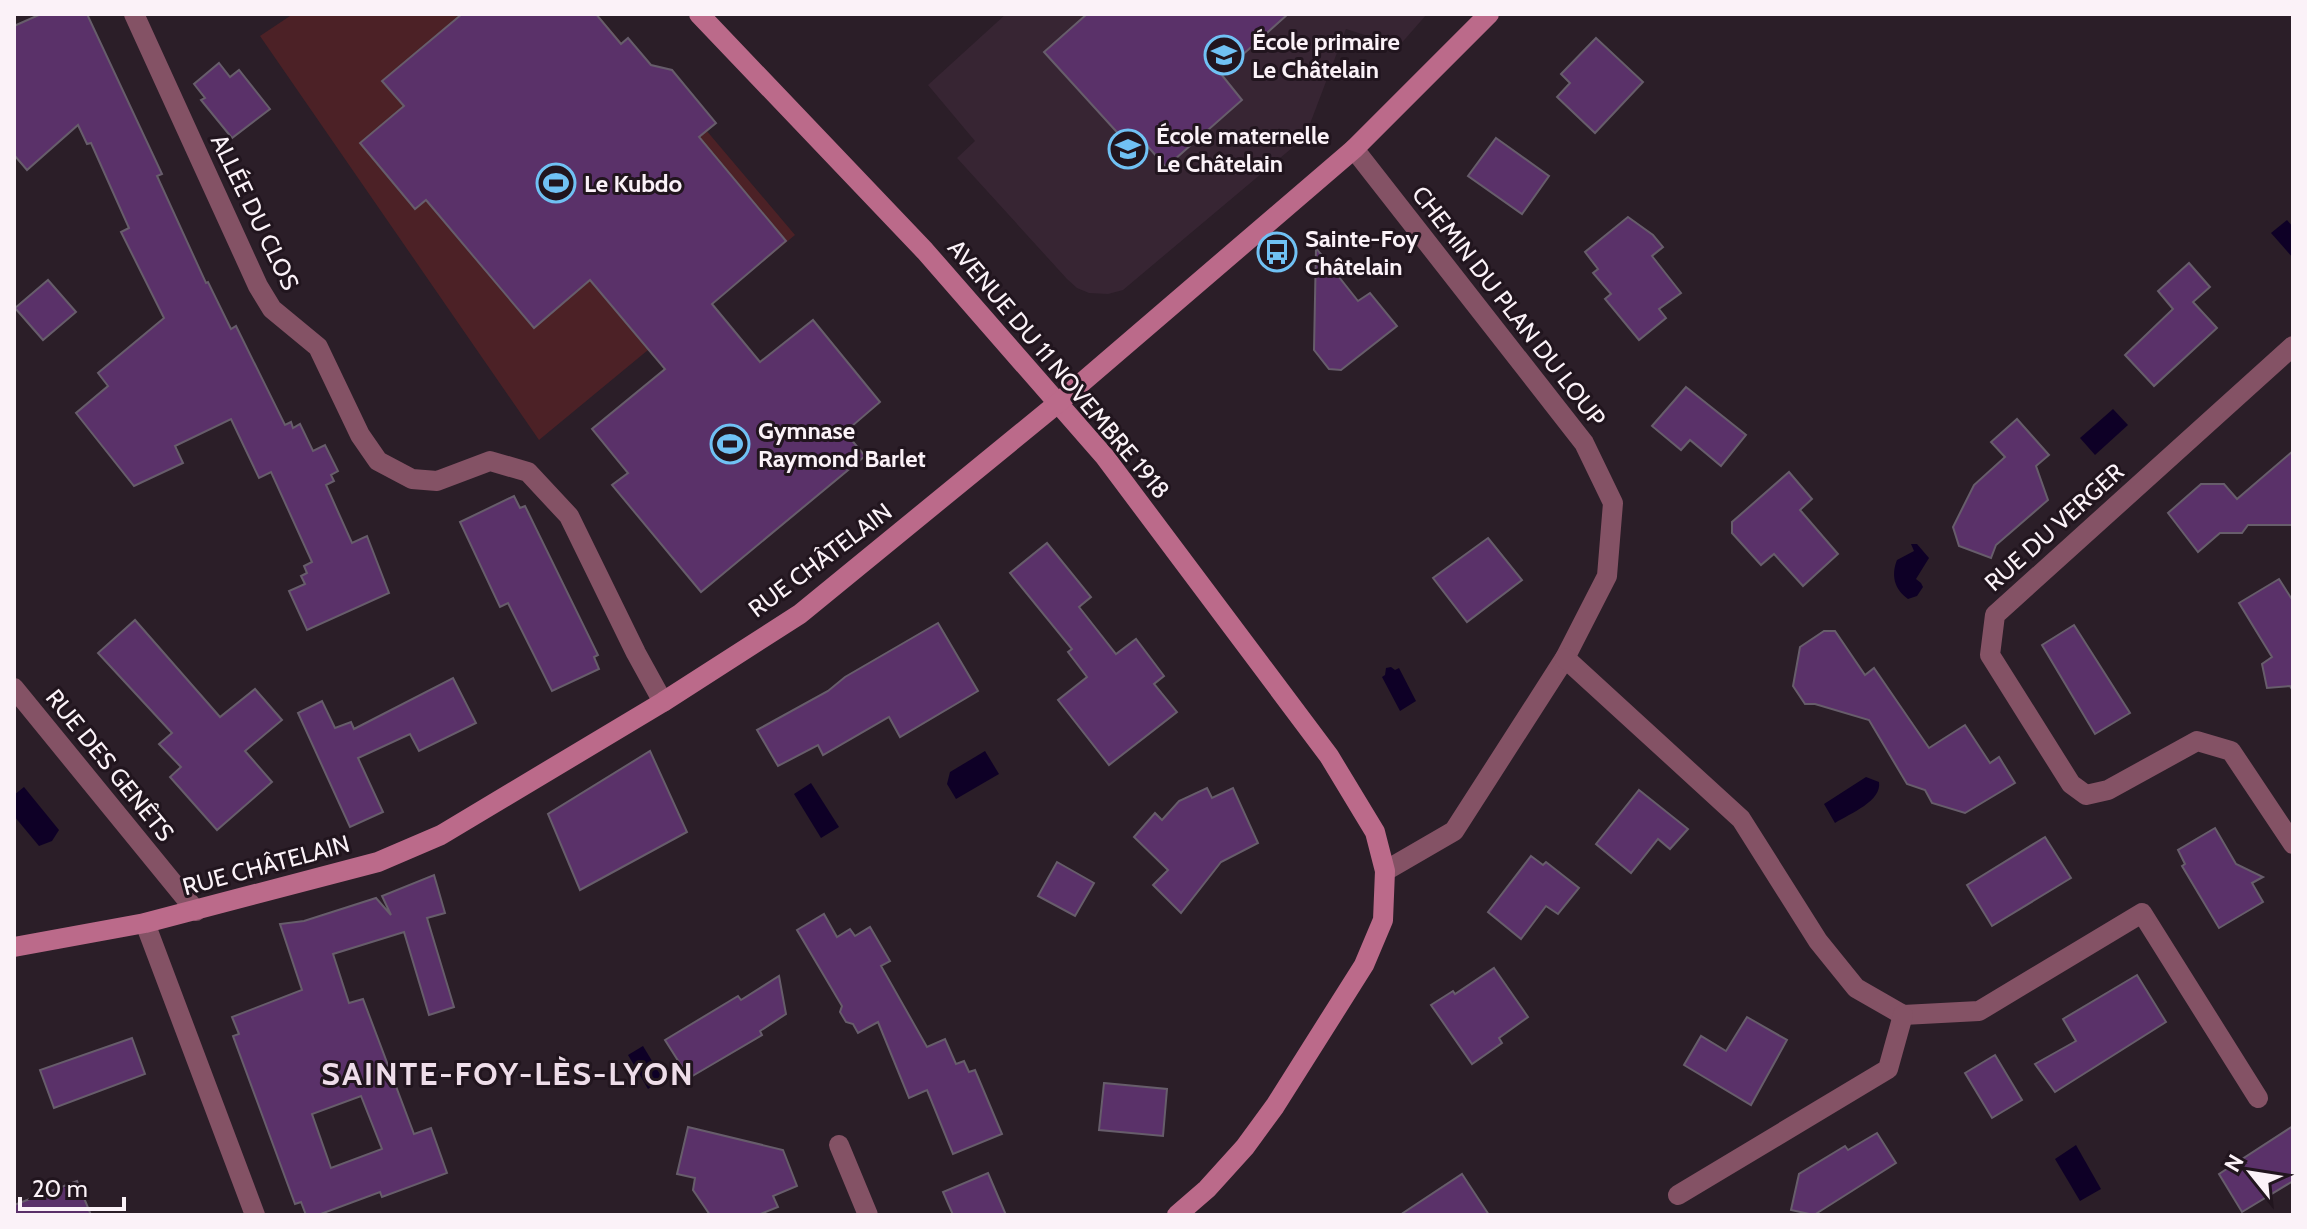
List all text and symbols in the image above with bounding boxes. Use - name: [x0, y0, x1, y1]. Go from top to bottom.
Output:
- place label: École primaire Le Châtelain: [1252, 27, 1400, 84]
- school or university icon: École primaire Le Châtelain: [1203, 34, 1245, 76]
- place label: École maternelle Le Châtelain: [1156, 121, 1329, 178]
- school or university icon: École maternelle Le Châtelain: [1107, 128, 1149, 170]
- street label: ALLÉE DU CLOS: [205, 129, 305, 295]
- sports icon: Le Kubdo: [535, 162, 577, 204]
- place label: Le Kubdo: [584, 169, 683, 198]
- street label: CHEMIN DU PLAN DU LOUP: [1406, 180, 1612, 432]
- place label: Sainte-Foy Châtelain: [1305, 224, 1419, 281]
- bus stop icon: Sainte-Foy Châtelain: [1256, 231, 1298, 273]
- street label: AVENUE DU 11 NOVEMBRE 1918: [942, 233, 1176, 505]
- place label: Gymnase Raymond Barlet: [758, 416, 926, 473]
- sports icon: Gymnase Raymond Barlet: [709, 423, 751, 465]
- street label: RUE DU VERGER: [1979, 457, 2130, 597]
- street label: RUE CHÂTELAIN: [743, 497, 897, 623]
- street label: RUE DES GENÊTS: [40, 683, 180, 847]
- street label: RUE CHÂTELAIN: [179, 829, 353, 901]
- district label: SAINTE-FOY-LÈS-LYON: [321, 1054, 695, 1093]
- north arrow: [2211, 1133, 2291, 1213]
- text: N: [2219, 1150, 2250, 1177]
- scale bar: [20, 1161, 124, 1211]
- text: 20 m: [32, 1174, 88, 1203]

